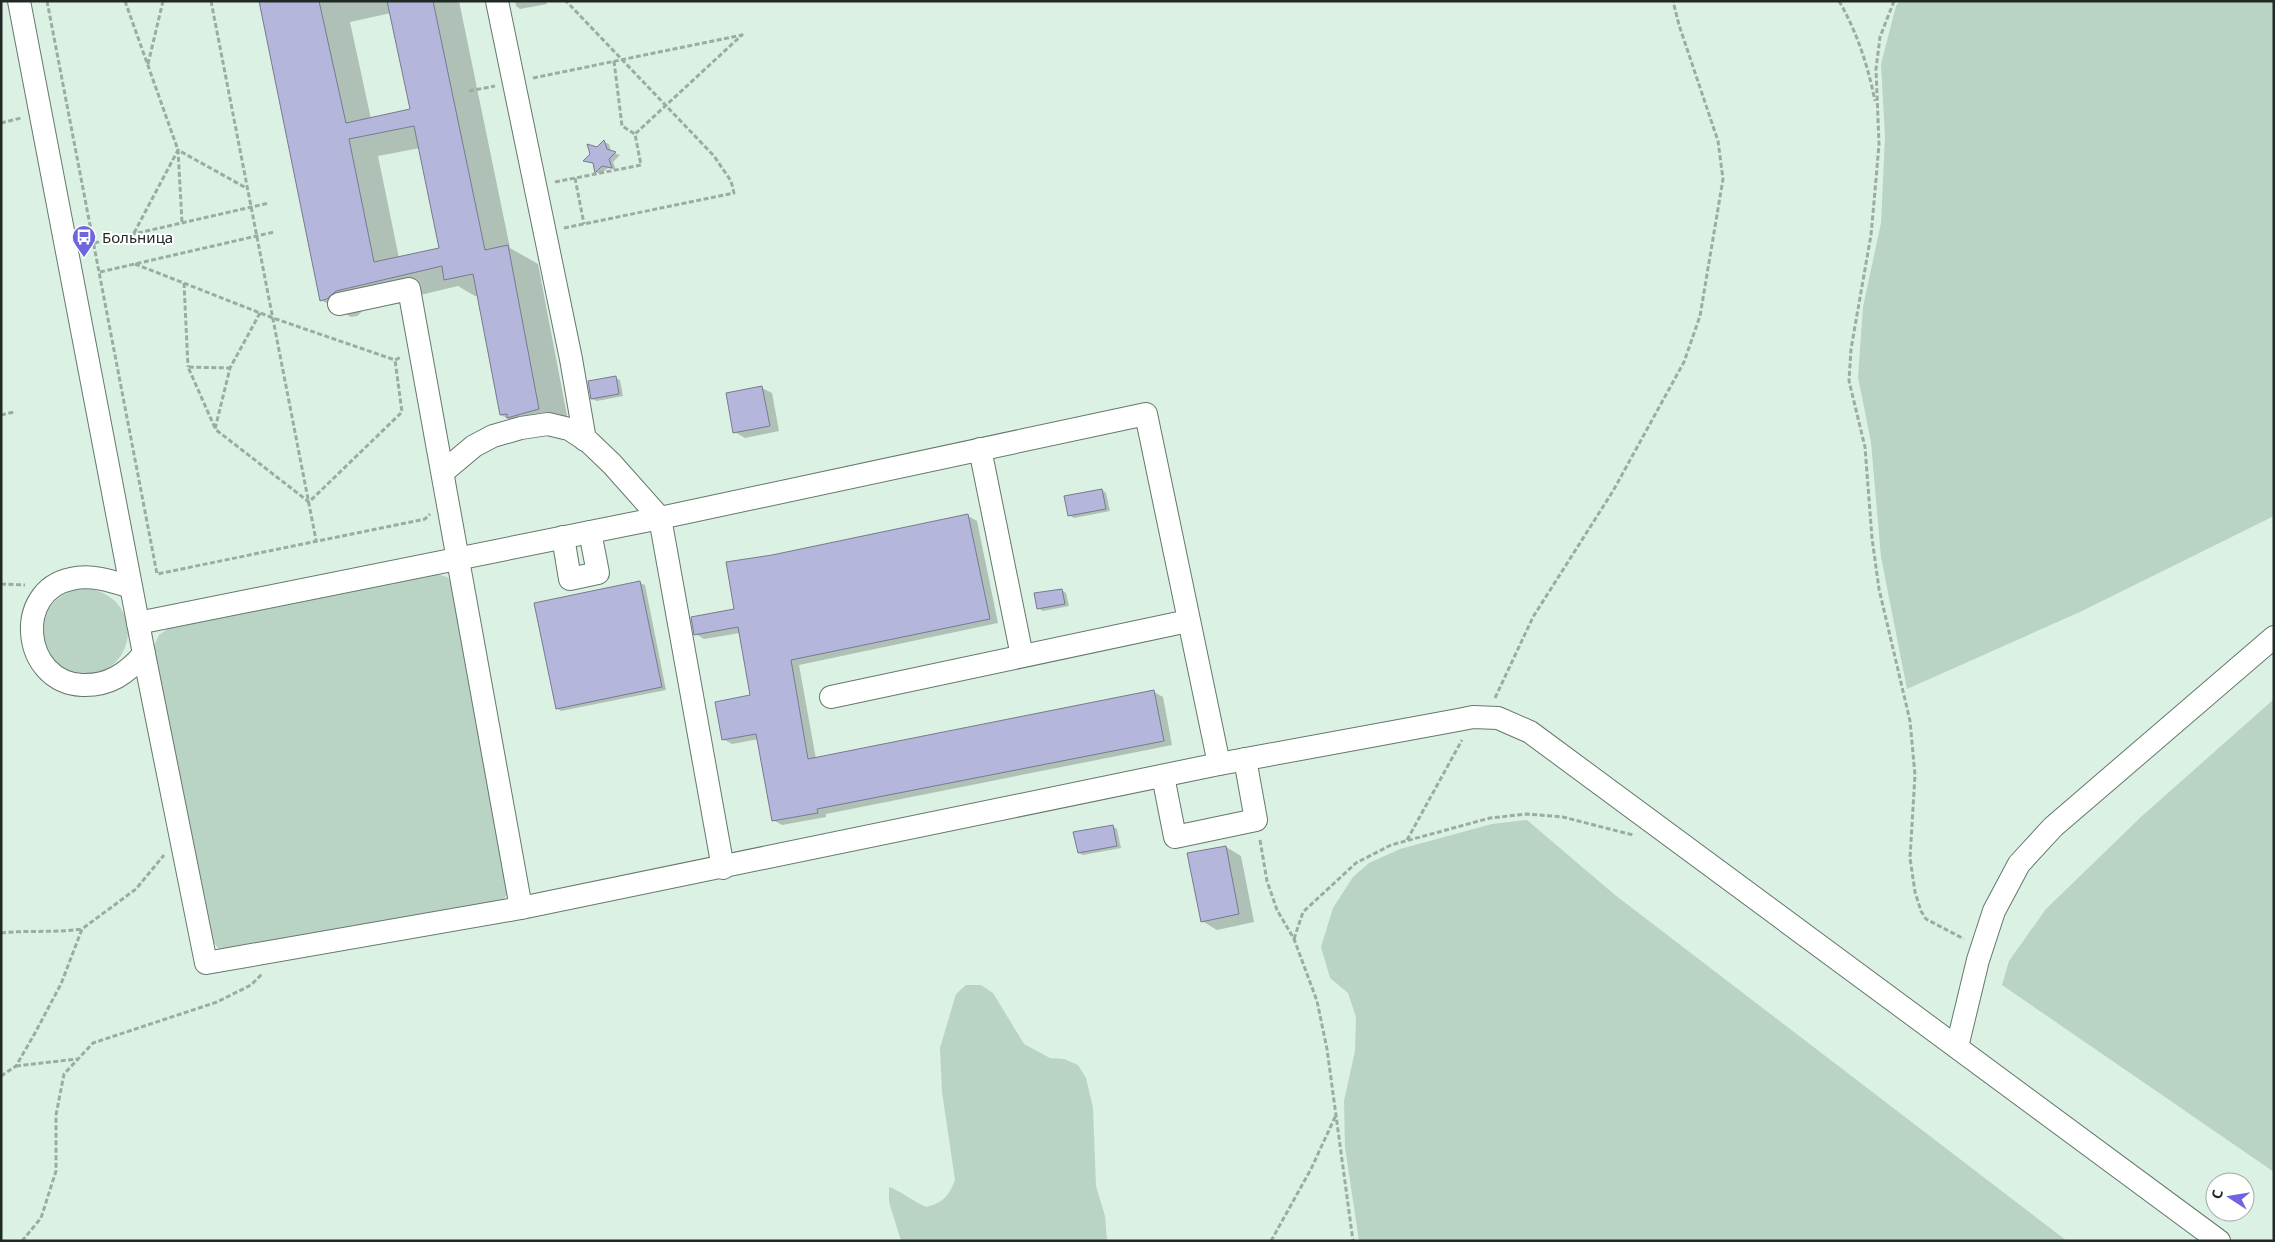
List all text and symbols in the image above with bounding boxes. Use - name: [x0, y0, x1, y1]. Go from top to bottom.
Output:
- bus stop icon: Больница: [71, 224, 97, 258]
- place label: Больница: [102, 227, 173, 247]
- north arrow: [2205, 1172, 2255, 1222]
- text: С: [2207, 1188, 2227, 1201]

